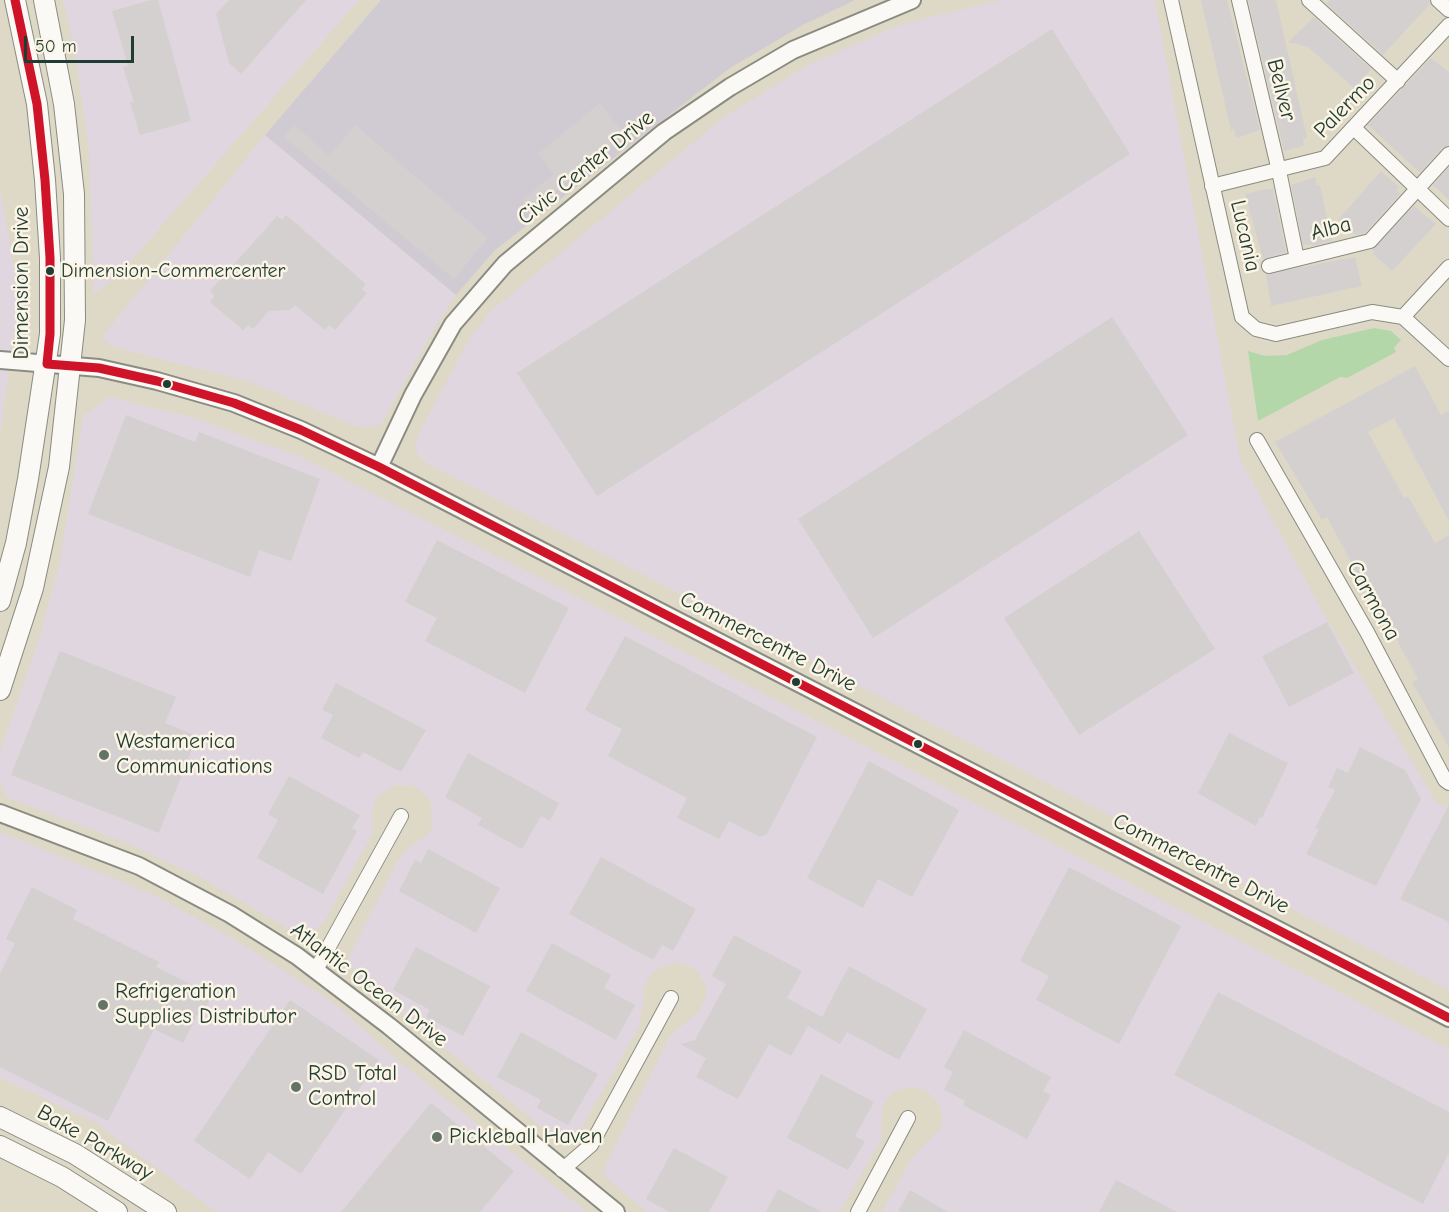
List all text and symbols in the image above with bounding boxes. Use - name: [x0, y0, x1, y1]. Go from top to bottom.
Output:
- scale bar: [27, 24, 136, 62]
- text: 50 m: [35, 36, 77, 57]
- street label: Bellver: [1261, 56, 1301, 124]
- street label: Palermo: [1309, 70, 1381, 144]
- street label: Civic Center Drive: [513, 105, 659, 231]
- street label: Lucania: [1224, 198, 1266, 274]
- street label: Dimension Drive: [9, 207, 35, 359]
- street label: Alba: [1308, 211, 1354, 247]
- place label: Dimension-Commercenter: [61, 259, 285, 283]
- marker: Dimension-Commercenter: [44, 265, 56, 277]
- unlabelled marker: [161, 378, 173, 390]
- street label: Carmona: [1340, 557, 1406, 645]
- street label: Commercentre Drive: [675, 586, 861, 698]
- unlabelled marker: [790, 676, 802, 688]
- place label: Westamerica Communications: [116, 729, 272, 780]
- unlabelled marker: [912, 738, 924, 750]
- marker: Westamerica Communications: [97, 748, 111, 762]
- street label: Commercentre Drive: [1108, 808, 1294, 920]
- street label: Atlantic Ocean Drive: [285, 917, 453, 1053]
- place label: Refrigeration Supplies Distributor: [115, 979, 296, 1030]
- marker: Refrigeration Supplies Distributor: [96, 998, 110, 1012]
- place label: RSD Total Control: [308, 1061, 397, 1112]
- marker: RSD Total Control: [289, 1080, 303, 1094]
- street label: Bake Parkway: [32, 1099, 158, 1187]
- place label: Pickleball Haven: [449, 1124, 603, 1150]
- marker: Pickleball Haven: [430, 1130, 444, 1144]

